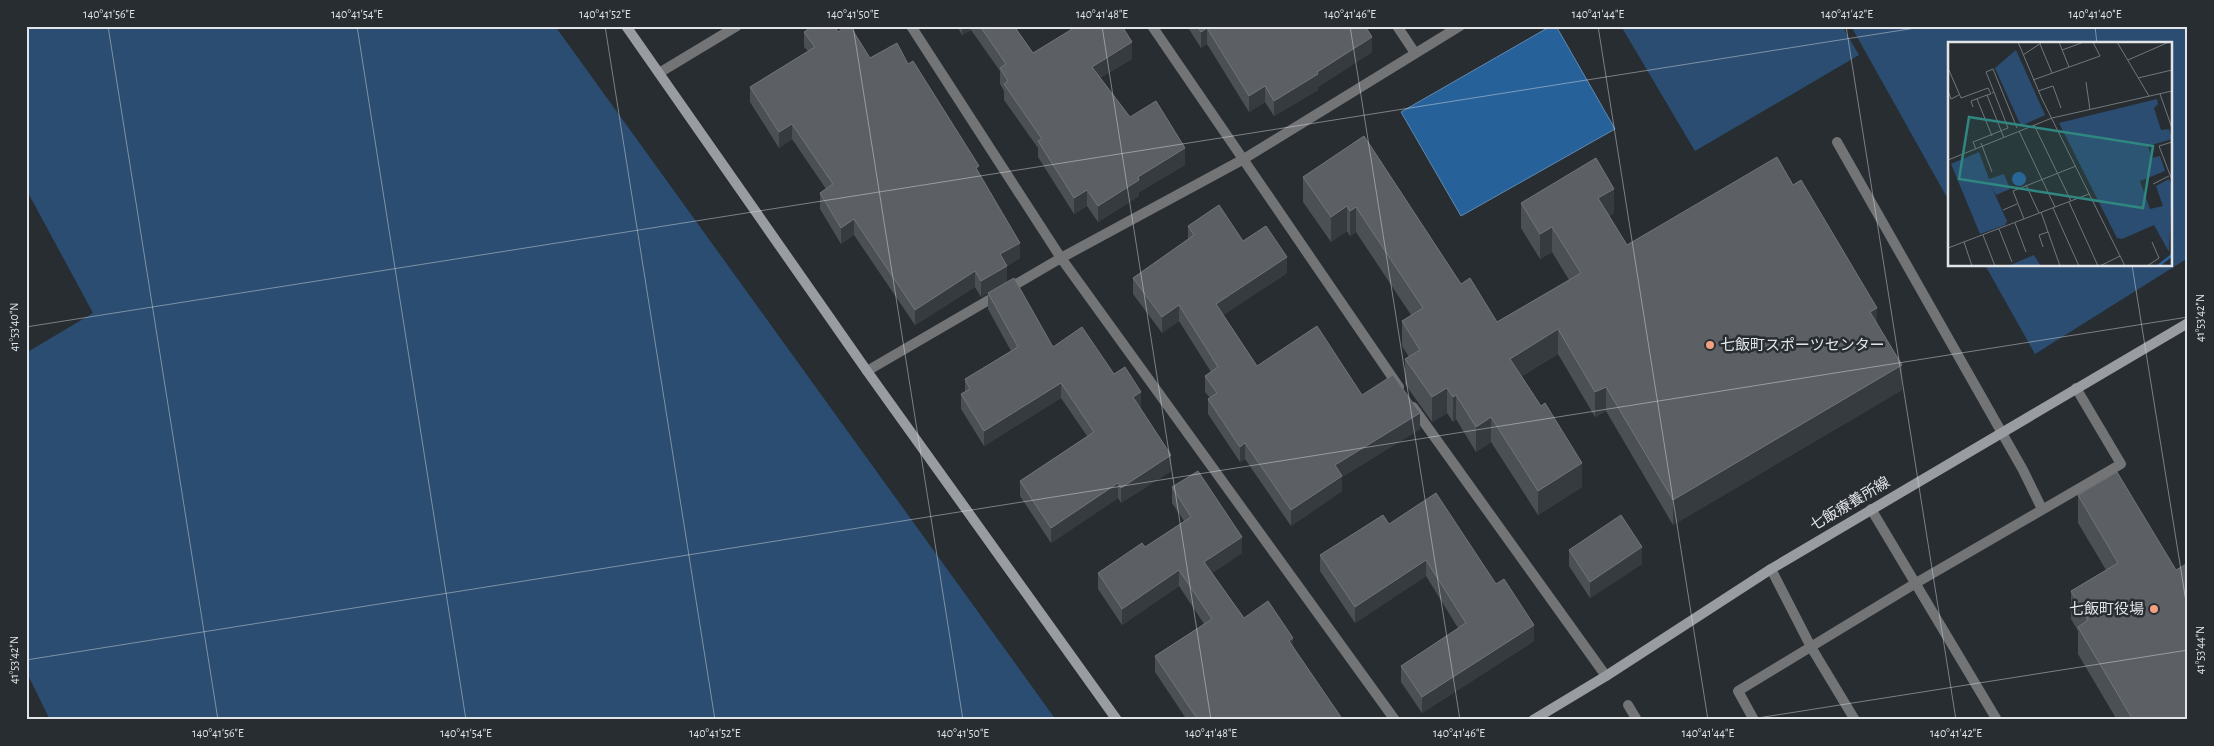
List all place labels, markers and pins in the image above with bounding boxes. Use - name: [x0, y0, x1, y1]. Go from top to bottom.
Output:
- place label: 七飯町スポーツセンター: [1720, 337, 1885, 353]
- marker: 七飯町スポーツセンター: [1704, 339, 1716, 351]
- place label: 七飯町役場: [2069, 601, 2144, 617]
- marker: 七飯町役場: [2148, 603, 2160, 615]

